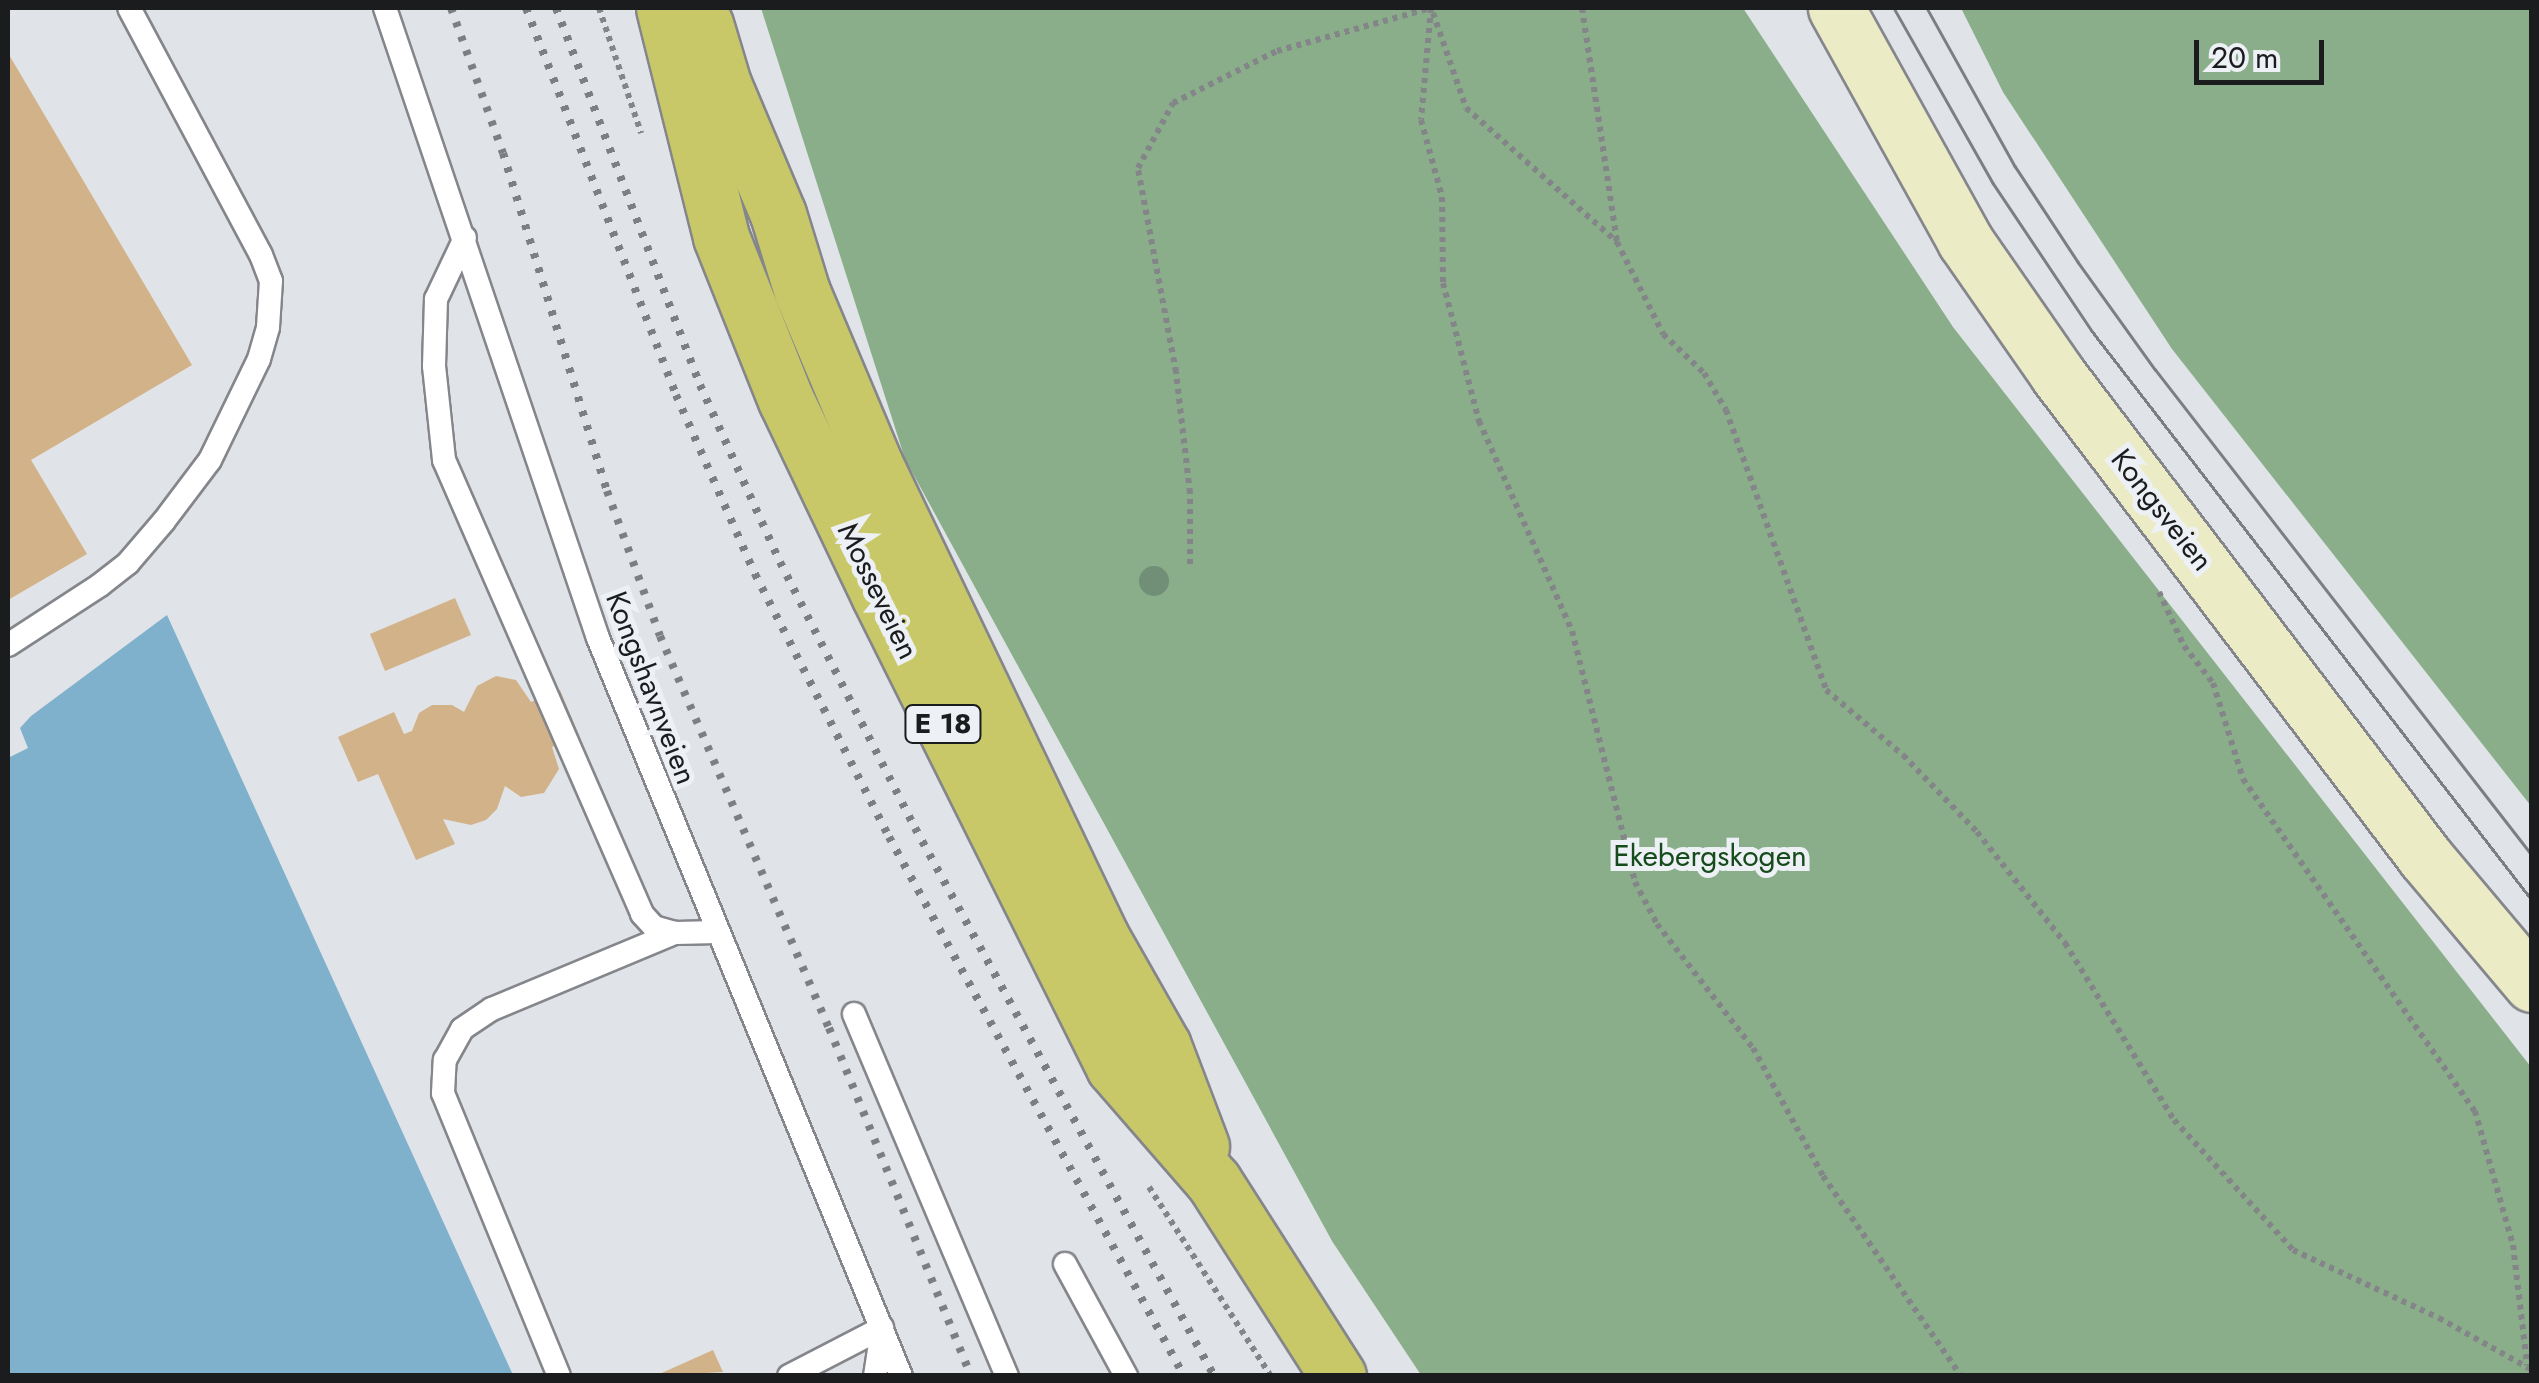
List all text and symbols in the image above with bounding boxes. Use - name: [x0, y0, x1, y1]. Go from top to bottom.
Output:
- scale bar: [2199, 20, 2329, 82]
- text: 20 m: [2211, 36, 2278, 79]
- street label: Kongsveien: [2103, 442, 2221, 578]
- street label: Mosseveien: [830, 517, 926, 665]
- street label: Kongshavnveien: [598, 587, 704, 789]
- road number: E 18: [903, 701, 983, 747]
- park label: Ekebergskogen: [1613, 838, 1807, 874]

